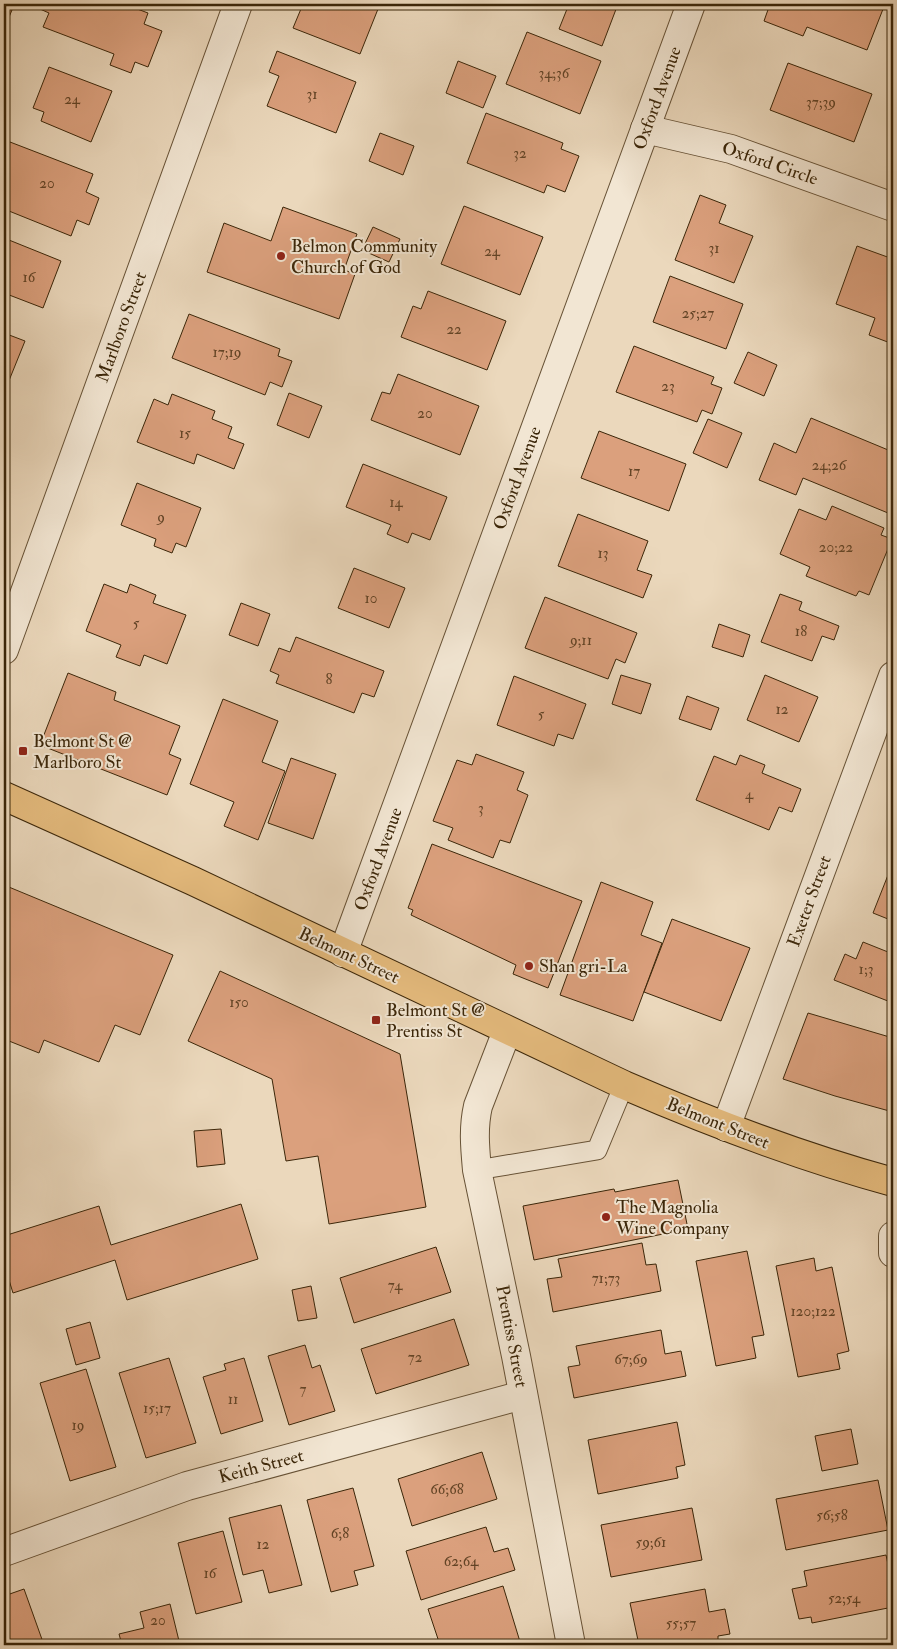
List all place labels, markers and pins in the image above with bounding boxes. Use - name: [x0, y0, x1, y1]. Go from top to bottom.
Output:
- place label: Belmon Community Church of God: [291, 235, 438, 279]
- marker: Belmon Community Church of God: [275, 250, 287, 262]
- place label: Belmont St @ Marlboro St: [33, 730, 132, 774]
- marker: Belmont St @ Marlboro St: [17, 745, 29, 757]
- place label: Shan gri-La: [539, 955, 628, 978]
- marker: Shan gri-La: [523, 960, 535, 972]
- place label: Belmont St @ Prentiss St: [386, 999, 485, 1043]
- marker: Belmont St @ Prentiss St: [370, 1014, 382, 1026]
- place label: The Magnolia Wine Company: [615, 1196, 730, 1240]
- marker: The Magnolia Wine Company: [600, 1211, 612, 1223]

